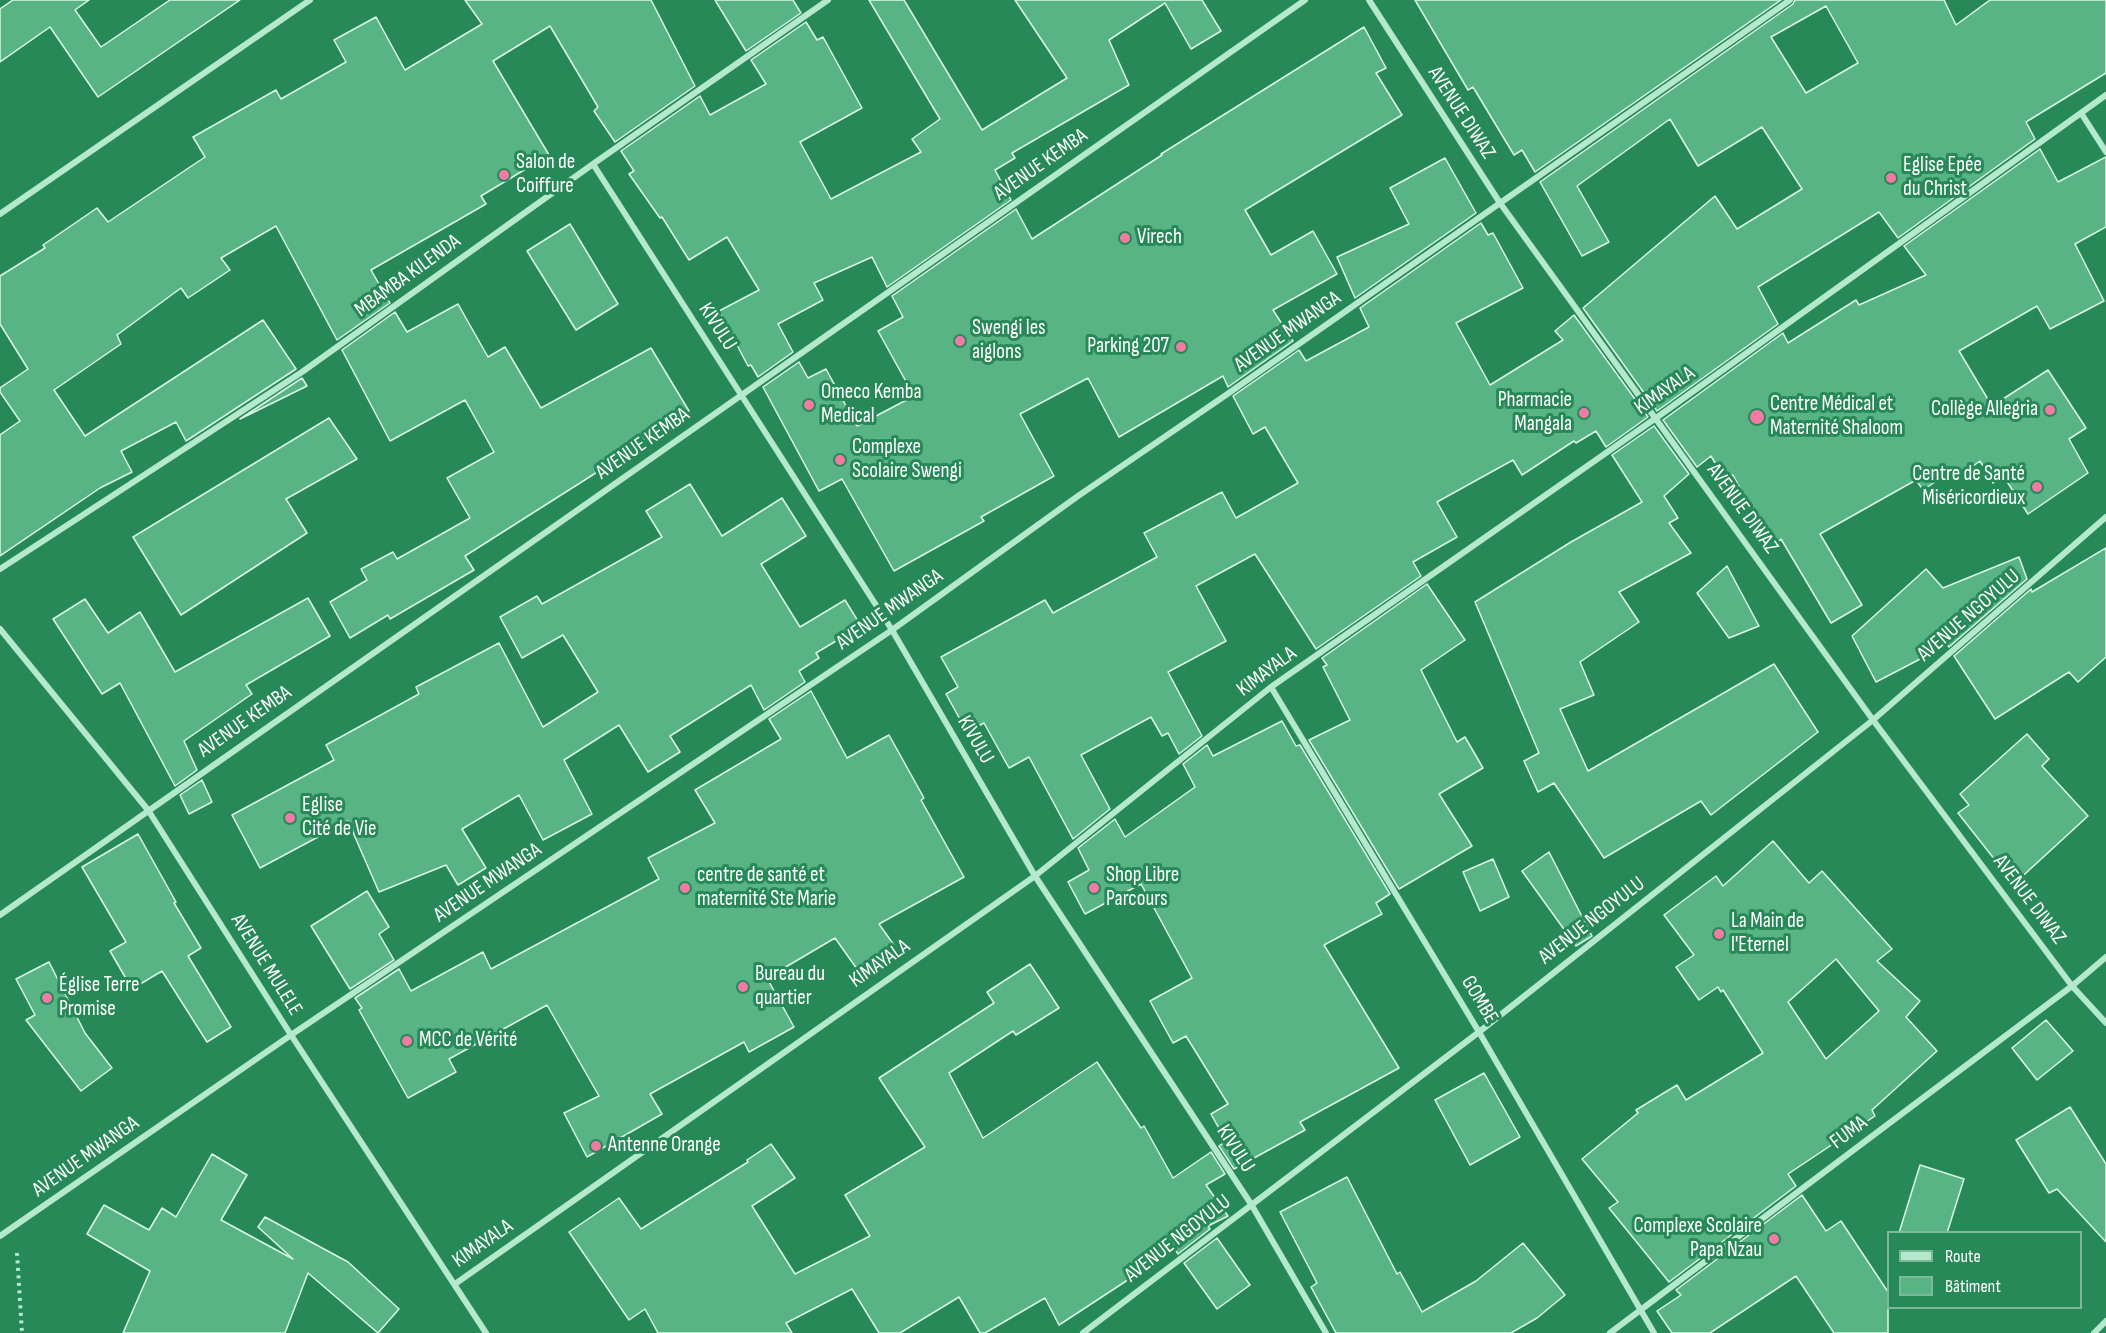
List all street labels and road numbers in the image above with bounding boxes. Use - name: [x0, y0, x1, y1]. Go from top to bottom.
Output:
- street label: AVENUE DIWAZ: [1422, 62, 1500, 164]
- street label: AVENUE KEMBA: [989, 124, 1093, 206]
- street label: MBAMBA KILENDA: [350, 229, 466, 323]
- street label: AVENUE MWANGA: [1230, 286, 1346, 378]
- street label: KIVULU: [692, 299, 742, 355]
- street label: KIMAYALA: [1630, 361, 1700, 421]
- street label: AVENUE KEMBA: [591, 403, 695, 485]
- street label: AVENUE DIWAZ: [1701, 459, 1783, 559]
- street label: AVENUE MWANGA: [832, 564, 948, 656]
- street label: AVENUE NGOYULU: [1913, 565, 2025, 667]
- street label: KIMAYALA: [1232, 641, 1302, 703]
- street label: AVENUE KEMBA: [193, 681, 297, 763]
- street label: KIVULU: [951, 711, 999, 769]
- street label: AVENUE MWANGA: [429, 838, 547, 928]
- street label: AVENUE DIWAZ: [1987, 850, 2071, 950]
- street label: AVENUE NGOYULU: [1534, 872, 1650, 970]
- street label: AVENUE MULELE: [225, 909, 307, 1021]
- street label: KIMAYALA: [845, 934, 915, 994]
- street label: GOMBE: [1455, 972, 1503, 1028]
- street label: AVENUE MWANGA: [28, 1111, 144, 1203]
- street label: FUMA: [1825, 1111, 1873, 1155]
- street label: KIVULU: [1210, 1121, 1260, 1177]
- street label: AVENUE NGOYULU: [1120, 1190, 1236, 1288]
- street label: KIMAYALA: [448, 1214, 518, 1274]

